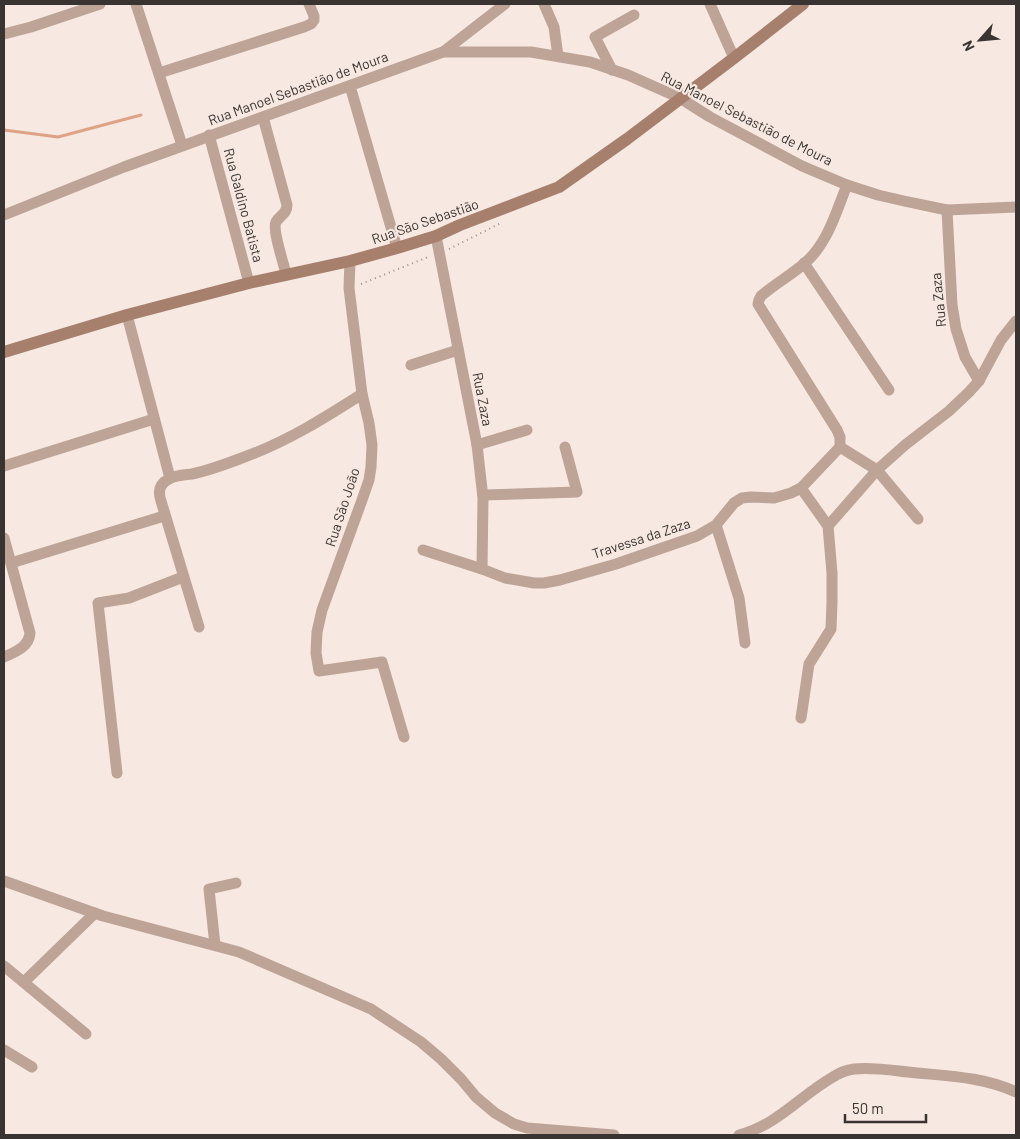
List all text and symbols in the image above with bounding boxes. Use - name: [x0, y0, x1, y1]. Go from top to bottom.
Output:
- north arrow: [955, 15, 1005, 65]
- text: N: [958, 38, 978, 54]
- street label: Rua Manoel Sebastião de Moura: [206, 47, 390, 129]
- street label: Rua Manoel Sebastião de Moura: [658, 67, 836, 169]
- street label: Rua Galdino Batista: [221, 146, 267, 264]
- street label: Rua São Sebastião: [369, 195, 481, 247]
- street label: Rua Zaza: [927, 272, 949, 328]
- street label: Rua Zaza: [469, 371, 497, 427]
- street label: Rua São João: [321, 465, 363, 549]
- street label: Travessa da Zaza: [590, 514, 692, 562]
- scale bar: [845, 1092, 926, 1124]
- text: 50 m: [852, 1099, 884, 1117]

